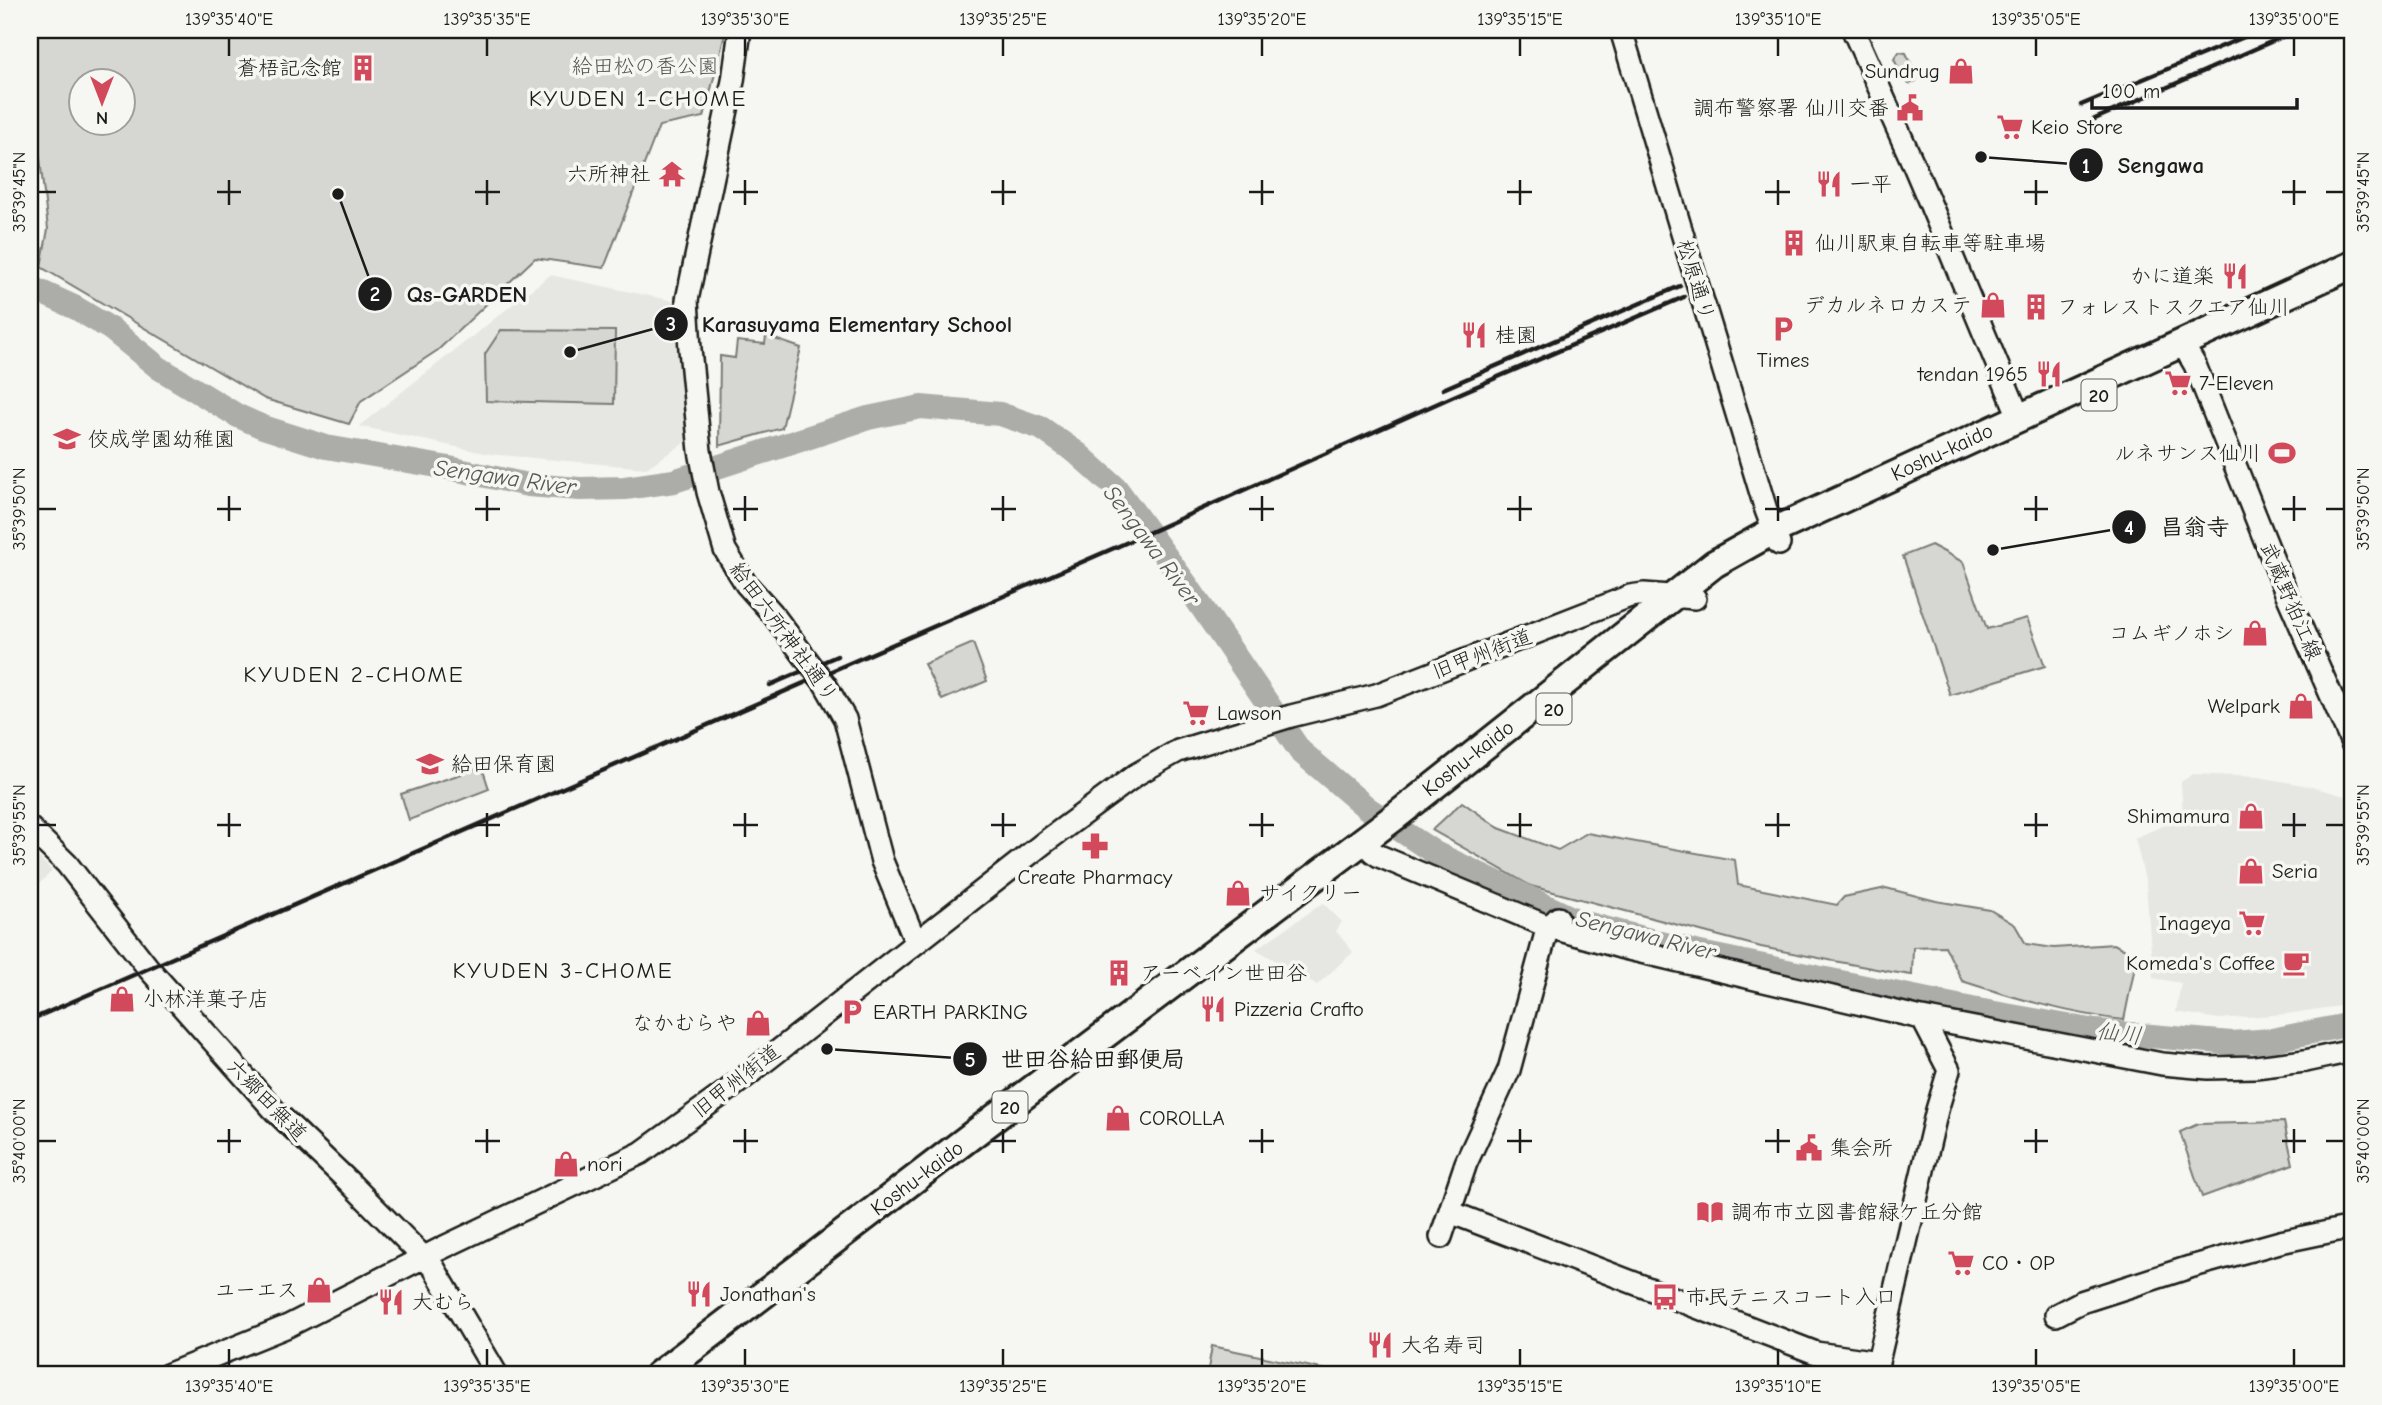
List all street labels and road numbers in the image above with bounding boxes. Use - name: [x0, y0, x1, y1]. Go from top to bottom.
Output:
- street label: 松原通り: [1672, 236, 1720, 324]
- road number: 20: [2082, 380, 2116, 410]
- street label: Koshu-kaido: [1887, 418, 1997, 486]
- street label: 武蔵野狛江線: [2255, 538, 2327, 664]
- street label: 給田六所神社通り: [725, 557, 843, 707]
- street label: 旧甲州街道: [1429, 624, 1535, 684]
- road number: 20: [1536, 694, 1572, 724]
- street label: Koshu-kaido: [1417, 715, 1519, 801]
- street label: 旧甲州街道: [687, 1039, 785, 1123]
- street label: 六郷田無道: [222, 1054, 312, 1146]
- road number: 20: [992, 1092, 1028, 1122]
- street label: Koshu-kaido: [866, 1135, 968, 1221]

